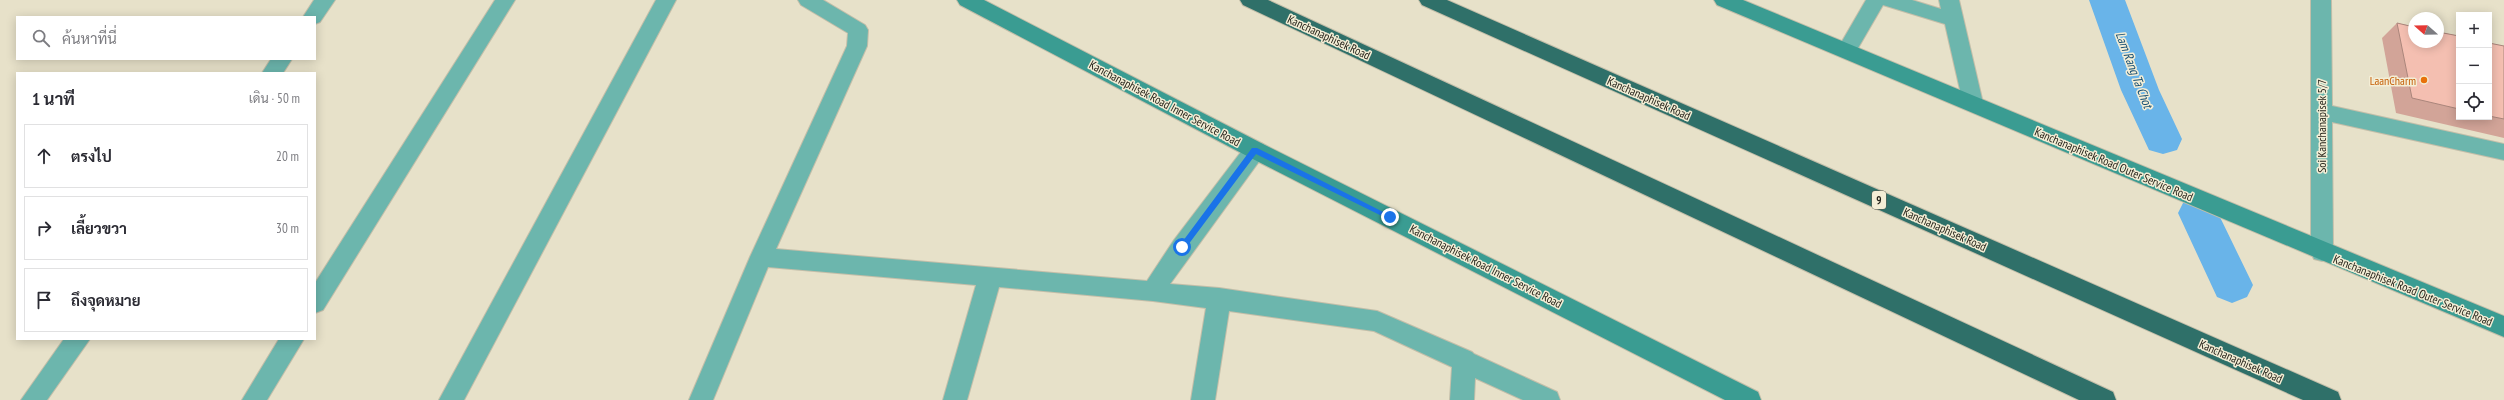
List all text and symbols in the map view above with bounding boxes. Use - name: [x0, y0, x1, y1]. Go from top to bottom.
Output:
- street label: Kanchanaphisek Road: [1285, 11, 1373, 63]
- north arrow: [2408, 12, 2444, 48]
- map controls: [2456, 12, 2492, 120]
- button: +: [2456, 12, 2492, 48]
- search box: [16, 16, 316, 60]
- icon: search: [30, 27, 52, 49]
- text: ค้นหาที่นี่: [62, 29, 117, 48]
- water label: Lam Rang Ta Chot: [2112, 29, 2157, 112]
- button: −: [2456, 48, 2492, 84]
- street label: Kanchanaphisek Road Inner Service Road: [1087, 57, 1243, 149]
- street label: Kanchanaphisek Road: [1605, 73, 1693, 123]
- place label: LaanCharm: [2370, 73, 2416, 88]
- marker: LaanCharm: [2419, 75, 2429, 85]
- street label: Soi Kanchanapisek 5/7: [2314, 79, 2329, 173]
- button: locate: [2456, 84, 2492, 120]
- text: 1 นาที: [32, 88, 75, 110]
- text: เดิน · 50 m: [249, 90, 300, 107]
- street label: Kanchanaphisek Road Outer Service Road: [2033, 124, 2195, 204]
- icon: ahead: [33, 145, 55, 167]
- text: ตรงไป: [71, 147, 112, 166]
- text: 20 m: [276, 148, 299, 165]
- road number: 9: [1872, 191, 1886, 209]
- street label: Kanchanaphisek Road: [1901, 204, 1989, 254]
- route end: [1381, 208, 1399, 226]
- icon: right: [33, 217, 55, 239]
- text: เลี้ยวขวา: [71, 219, 127, 238]
- text: 30 m: [276, 220, 299, 237]
- street label: Kanchanaphisek Road Inner Service Road: [1407, 221, 1565, 311]
- route start: [1173, 238, 1191, 256]
- street label: Kanchanaphisek Road Outer Service Road: [2331, 251, 2495, 329]
- icon: arrive: [33, 289, 55, 311]
- text: ถึงจุดหมาย: [71, 291, 141, 310]
- street label: Kanchanaphisek Road: [2197, 336, 2285, 386]

